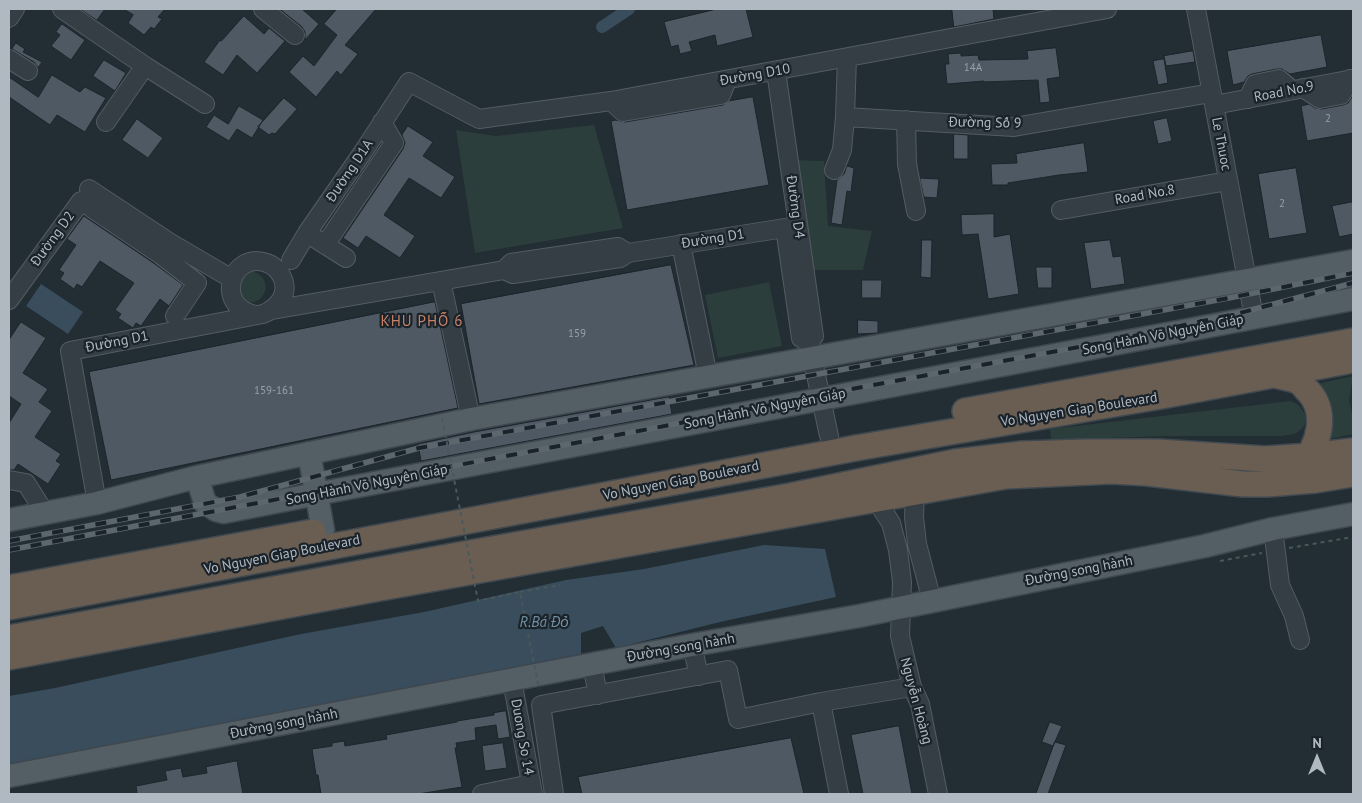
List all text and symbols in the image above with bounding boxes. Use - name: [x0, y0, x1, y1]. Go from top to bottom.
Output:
- street label: Đường D10: [719, 61, 791, 89]
- house number: 14A: [964, 61, 982, 75]
- street label: Road No.9: [1253, 78, 1315, 106]
- house number: 2: [1325, 112, 1331, 126]
- street label: Đường Số 9: [948, 114, 1022, 132]
- street label: Le Thuoc: [1208, 116, 1234, 172]
- street label: Đường D1A: [323, 137, 377, 205]
- street label: Đường D4: [782, 174, 808, 240]
- street label: Road No.8: [1114, 181, 1176, 209]
- house number: 2: [1279, 197, 1285, 211]
- street label: Đường D2: [28, 208, 78, 270]
- street label: Đường D1: [680, 226, 746, 252]
- street label: Song Hành Võ Nguyên Giáp: [1081, 311, 1245, 359]
- district label: KHU PHỐ 6: [379, 313, 465, 331]
- house number: 159: [568, 327, 586, 341]
- street label: Đường D1: [84, 328, 150, 356]
- house number: 159-161: [254, 384, 294, 398]
- street label: Song Hành Võ Nguyên Giáp: [683, 385, 847, 433]
- street label: Vo Nguyen Giap Boulevard: [999, 389, 1159, 431]
- street label: Vo Nguyen Giap Boulevard: [602, 458, 760, 504]
- street label: Song Hành Võ Nguyên Giáp: [285, 461, 449, 509]
- street label: Vo Nguyen Giap Boulevard: [203, 532, 361, 578]
- street label: Đường song hành: [1024, 552, 1134, 590]
- water label: R.Bá Đỏ: [519, 614, 569, 632]
- street label: Đường song hành: [626, 630, 736, 666]
- street label: Nguyễn Hoàng: [896, 656, 936, 746]
- street label: Duong So 14: [507, 698, 537, 776]
- street label: Đường song hành: [229, 705, 339, 743]
- north arrow: [1292, 733, 1342, 783]
- text: N: [1312, 734, 1322, 752]

